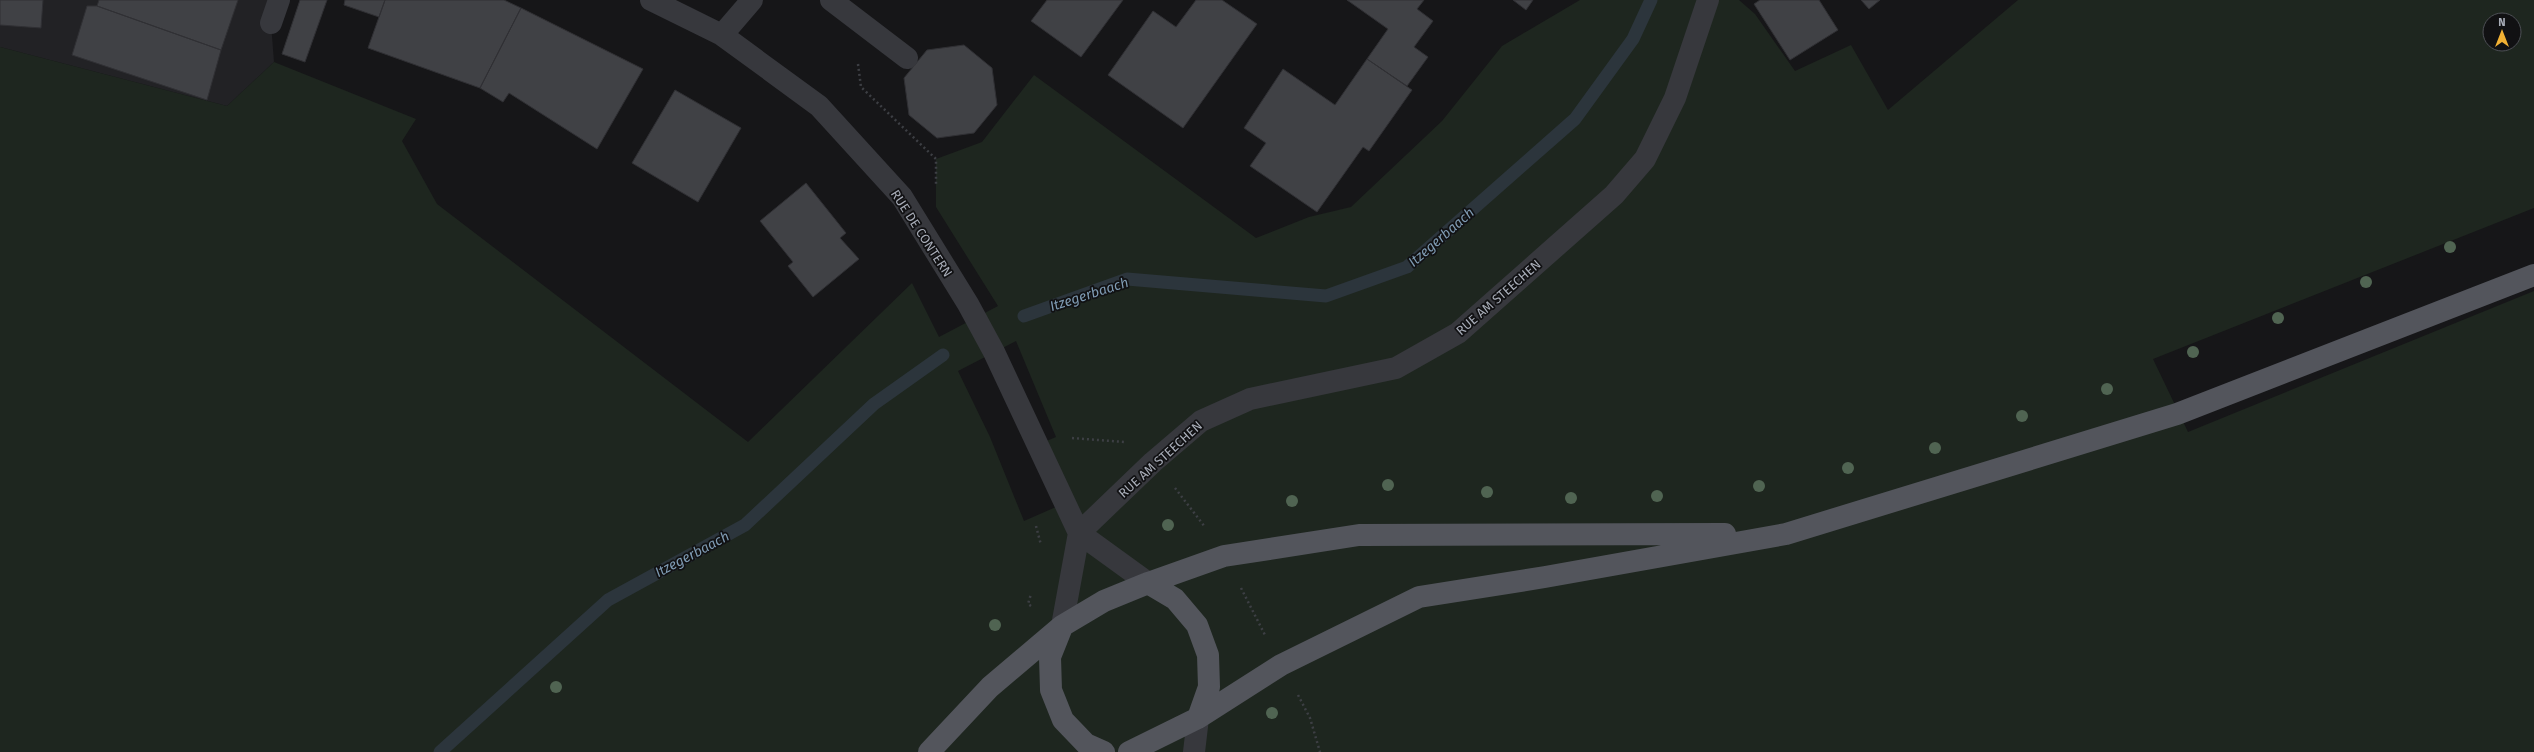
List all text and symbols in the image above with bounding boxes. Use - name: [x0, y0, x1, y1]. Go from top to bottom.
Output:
- north arrow: [2482, 12, 2522, 52]
- text: N: [2498, 16, 2506, 29]
- street label: RUE DE CONTERN: [888, 187, 955, 280]
- water label: Itzegerbaach: [1405, 204, 1478, 271]
- street label: RUE AM STEECHEN: [1453, 257, 1544, 338]
- water label: Itzegerbaach: [1048, 274, 1131, 315]
- street label: RUE AM STEECHEN: [1116, 418, 1205, 501]
- water label: Itzegerbaach: [652, 528, 732, 581]

